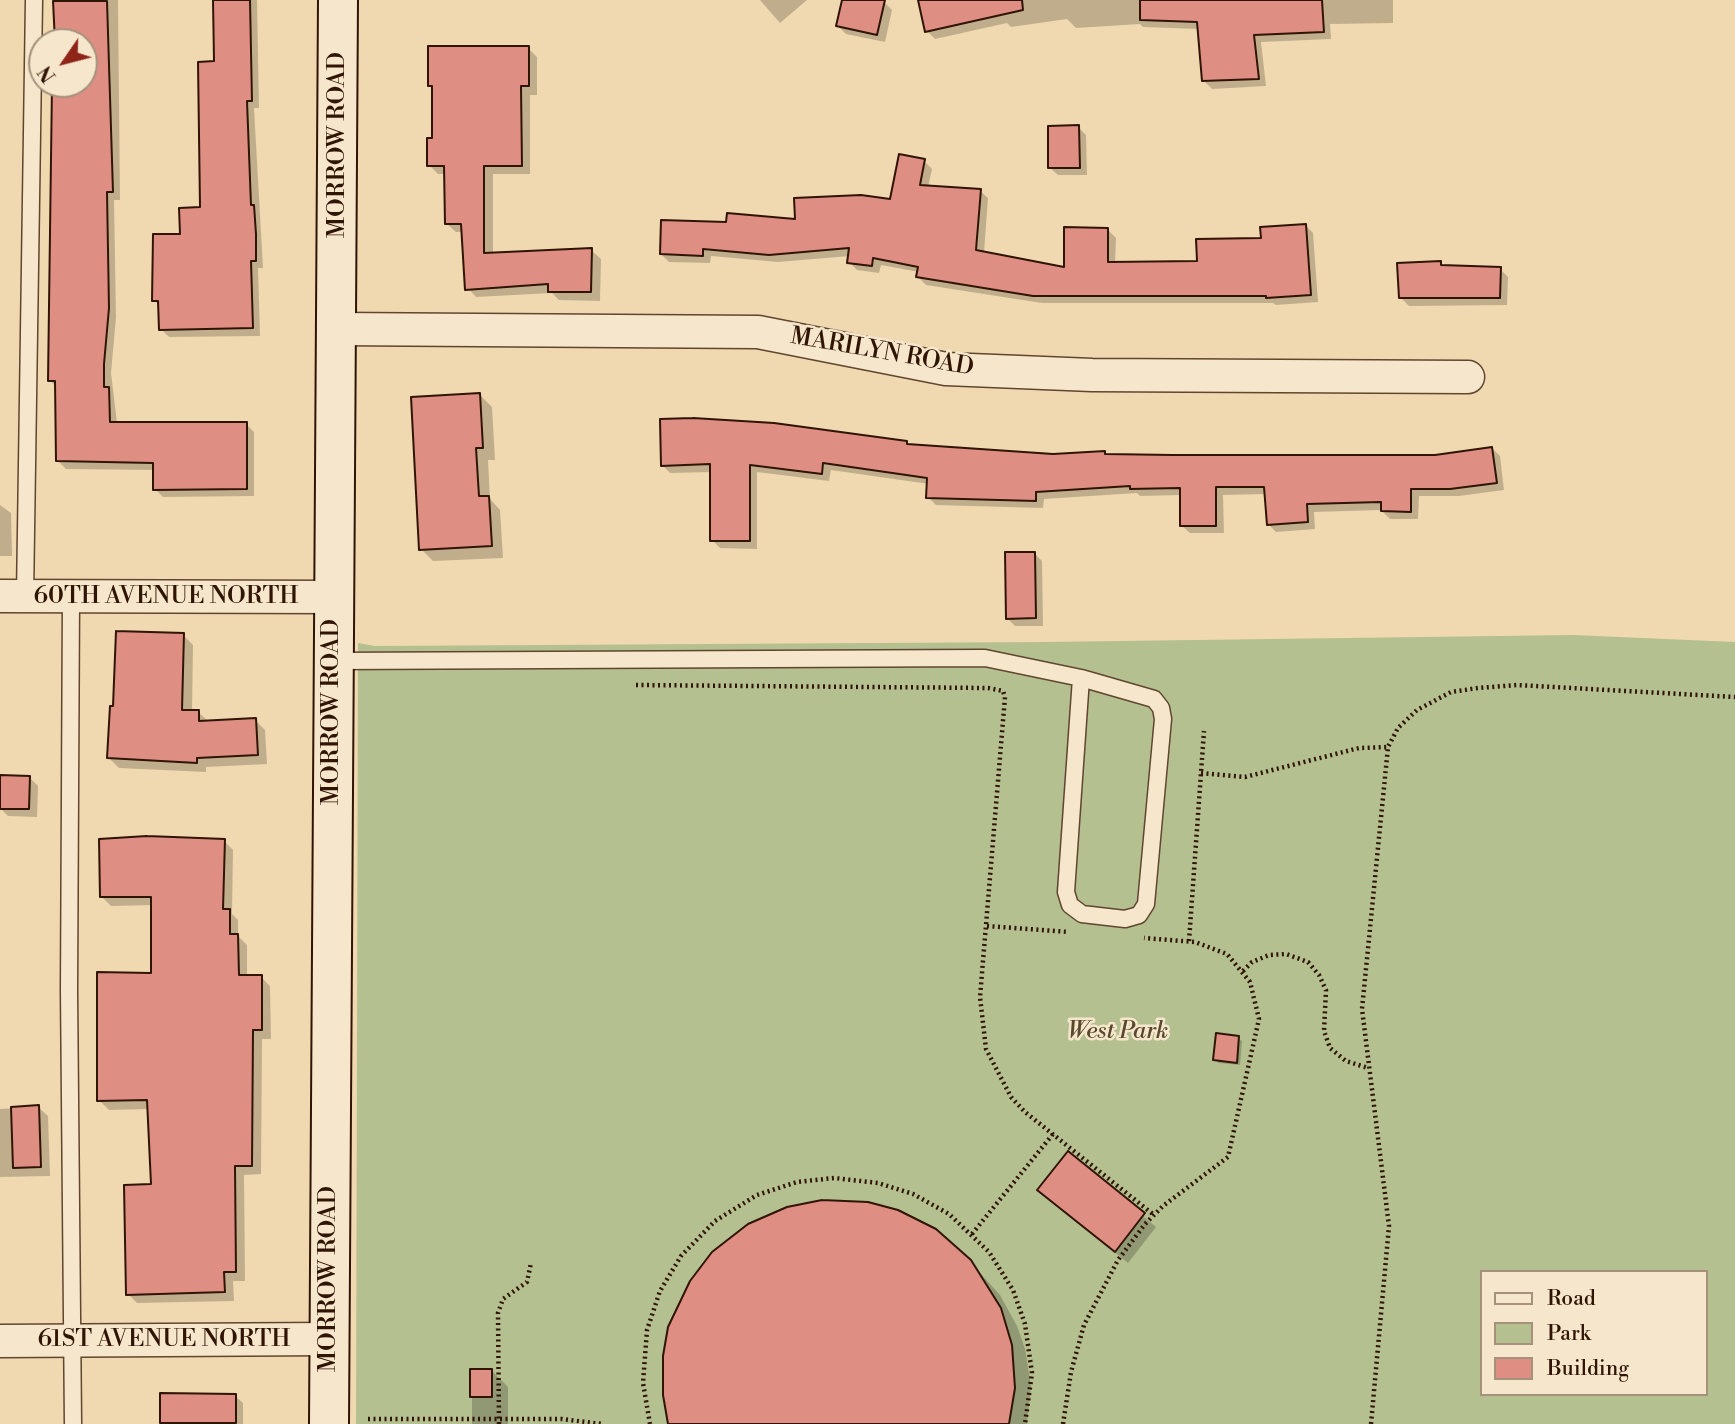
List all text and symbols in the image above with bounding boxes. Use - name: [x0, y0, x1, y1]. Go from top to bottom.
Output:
- north arrow: [28, 28, 98, 98]
- street label: MORROW ROAD: [324, 52, 352, 238]
- text: N: [33, 61, 62, 87]
- street label: MARILYN ROAD: [788, 323, 976, 383]
- street label: 60TH AVENUE NORTH: [33, 583, 299, 611]
- street label: MORROW ROAD: [318, 619, 346, 805]
- park label: West Park: [1068, 1018, 1168, 1046]
- street label: MORROW ROAD: [315, 1186, 343, 1372]
- legend: [1480, 1270, 1707, 1396]
- text: Road: [1547, 1286, 1596, 1312]
- text: Park: [1547, 1321, 1591, 1347]
- street label: 61ST AVENUE NORTH: [37, 1326, 291, 1354]
- text: Building: [1547, 1356, 1629, 1382]

